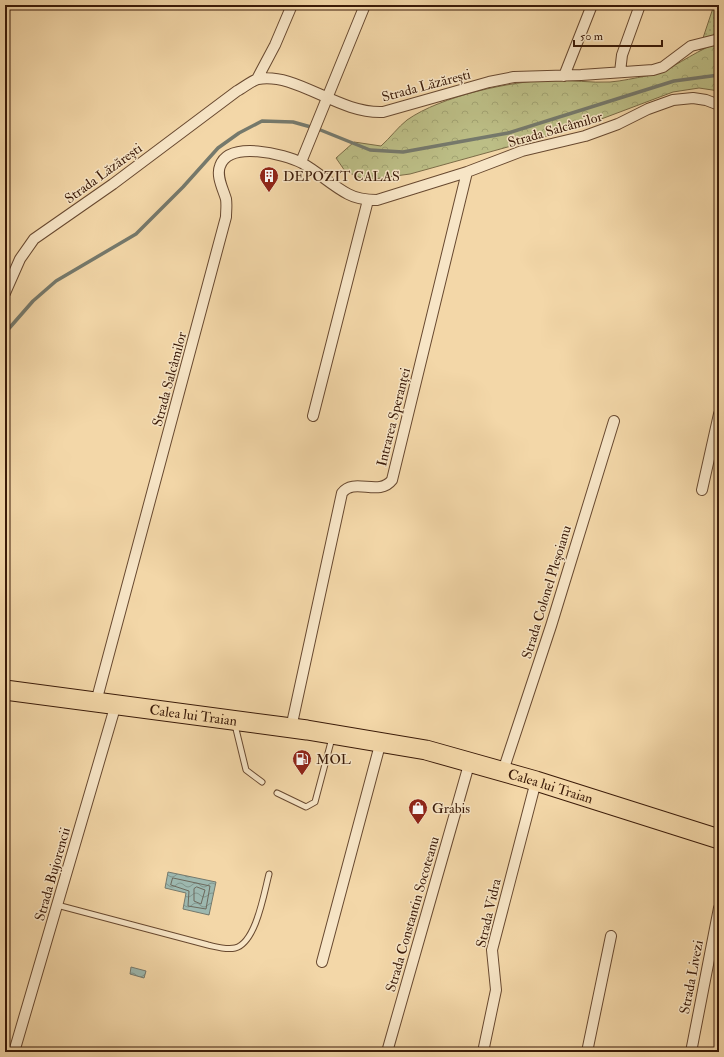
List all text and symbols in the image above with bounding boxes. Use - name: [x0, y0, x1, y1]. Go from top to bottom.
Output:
- scale bar: [574, 22, 662, 48]
- text: 50 m: [580, 29, 604, 44]
- street label: Strada Lăzărești: [380, 65, 473, 106]
- street label: Strada Salcâmilor: [506, 108, 605, 151]
- street label: Strada Lăzărești: [61, 140, 145, 207]
- building icon: DEPOZIT CALAS: [258, 165, 280, 193]
- place label: DEPOZIT CALAS: [283, 168, 400, 185]
- street label: Strada Salcâmilor: [149, 329, 191, 428]
- street label: Intrarea Speranței: [373, 366, 415, 468]
- street label: Strada Colonel Pleșoianu: [518, 523, 575, 661]
- street label: Calea lui Traian: [148, 701, 238, 730]
- fuel station icon: MOL: [291, 748, 313, 776]
- place label: MOL: [316, 751, 351, 768]
- street label: Calea lui Traian: [506, 766, 595, 808]
- shop icon: Grabis: [407, 797, 429, 825]
- place label: Grabis: [432, 800, 470, 817]
- street label: Strada Bujorencii: [31, 825, 74, 923]
- street label: Strada Constantin Socoteanu: [382, 834, 443, 994]
- street label: Strada Vidra: [472, 877, 505, 949]
- street label: Strada Livezi: [676, 938, 707, 1016]

